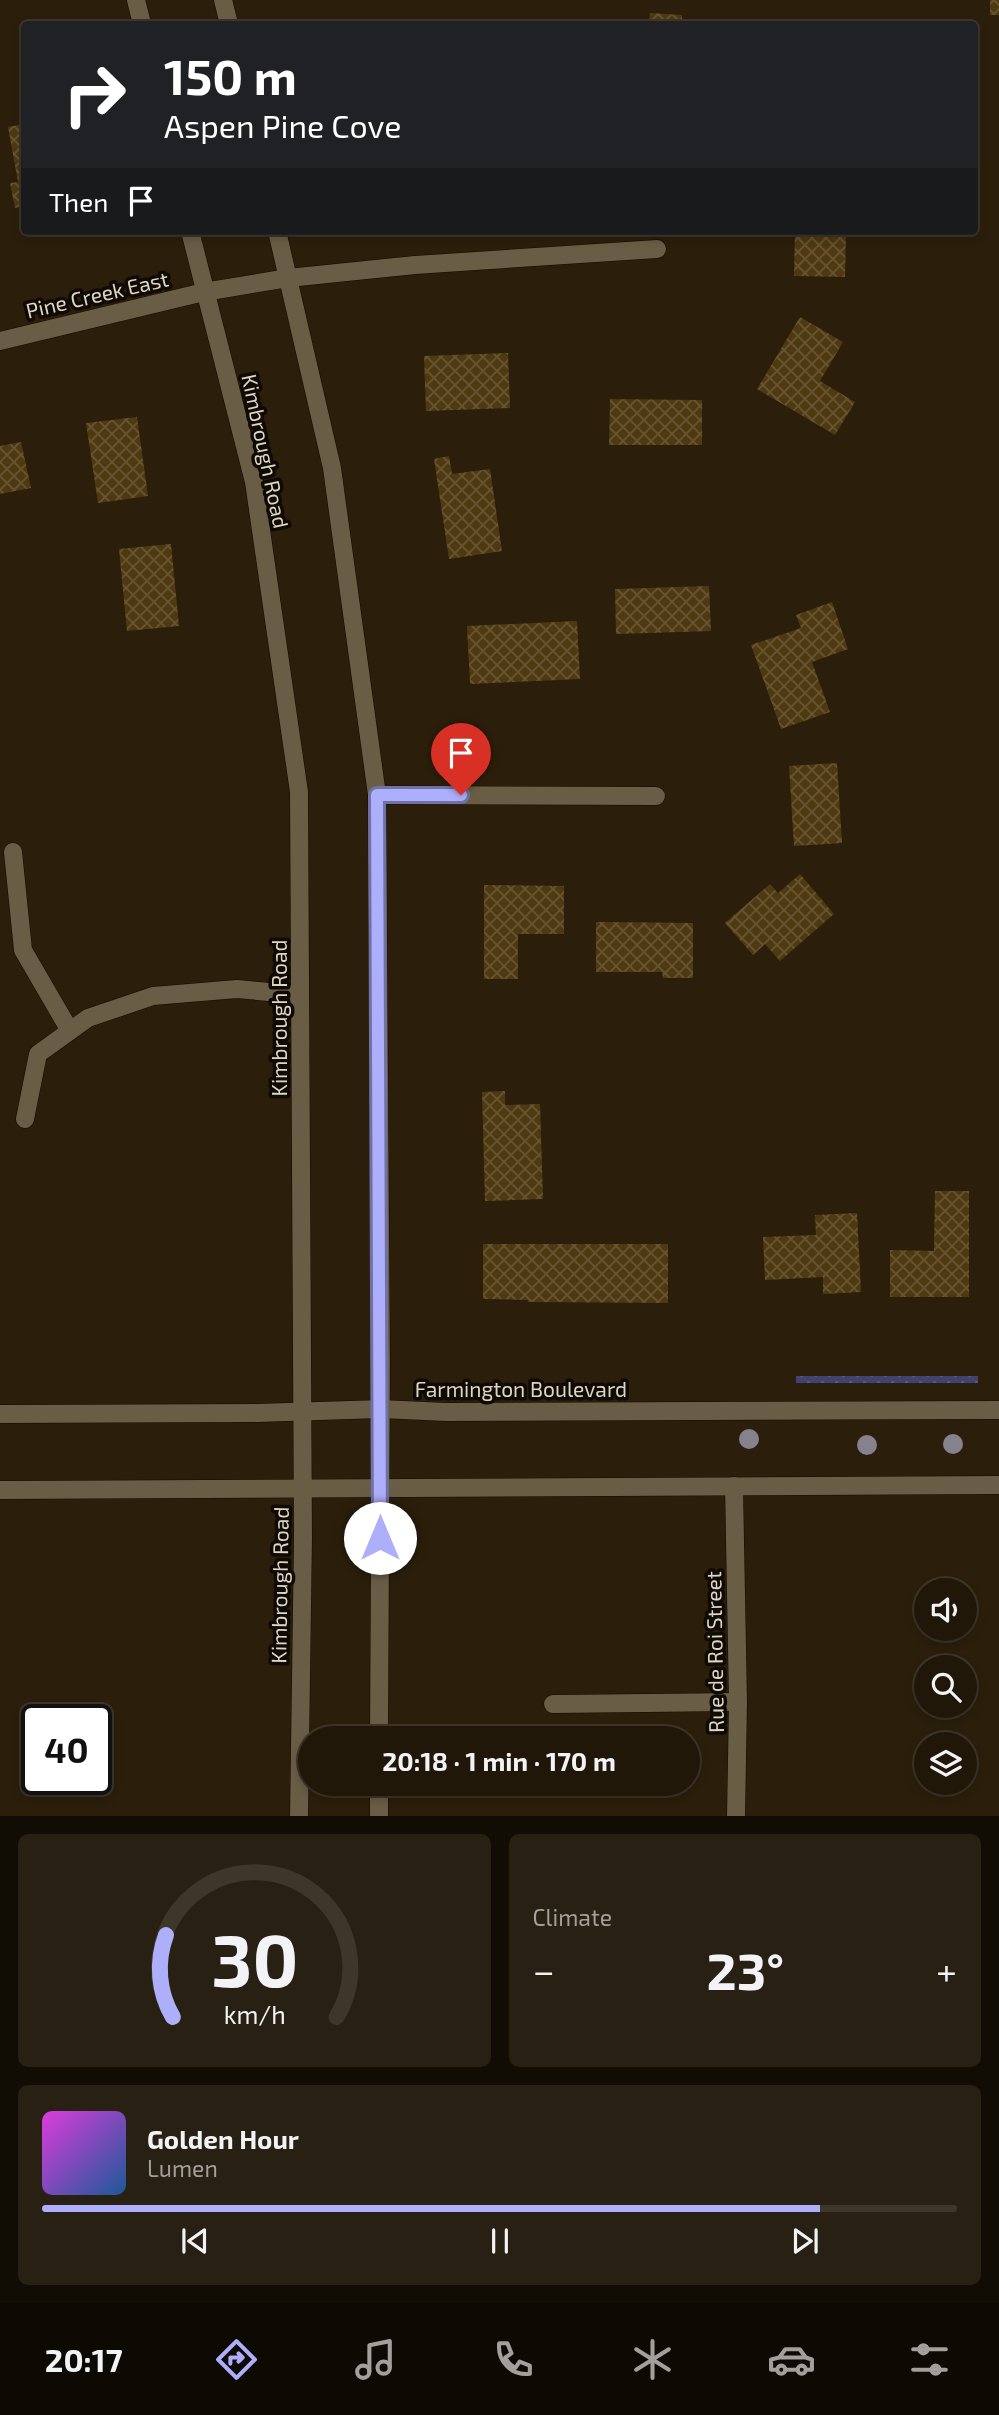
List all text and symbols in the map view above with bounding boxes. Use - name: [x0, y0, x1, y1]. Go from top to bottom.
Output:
- text: 150 m: [164, 46, 297, 105]
- icon: right: [49, 49, 140, 140]
- text: Aspen Pine Cove: [164, 106, 402, 144]
- icon: arrive: [122, 182, 160, 220]
- text: Then: [49, 186, 108, 217]
- street label: Pine Creek East: [23, 265, 171, 323]
- street label: Kimbrough Road: [237, 372, 295, 530]
- pin: [431, 723, 491, 795]
- icon: arrive: [442, 734, 480, 772]
- street label: Kimbrough Road: [266, 940, 291, 1097]
- street label: Farmington Boulevard: [415, 1376, 627, 1401]
- position arrow: [343, 1501, 417, 1575]
- street label: Kimbrough Road: [265, 1506, 293, 1664]
- street label: Rue de Roi Street: [700, 1571, 728, 1733]
- map controls: [914, 1578, 977, 1795]
- button: sound: [914, 1578, 977, 1641]
- button: search: [914, 1655, 977, 1718]
- speed limit sign: 40: [21, 1704, 112, 1795]
- button: layers: [914, 1732, 977, 1795]
- text: 20:18 · 1 min · 170 m: [382, 1745, 616, 1776]
- text: Climate: [533, 1903, 612, 1931]
- text: 30: [211, 1914, 298, 2002]
- text: 23°: [707, 1938, 784, 2000]
- text: −: [533, 1947, 555, 1993]
- text: +: [936, 1947, 957, 1993]
- text: km/h: [223, 1998, 285, 2028]
- text: Golden Hour: [147, 2123, 299, 2154]
- text: Lumen: [147, 2154, 218, 2182]
- icon: previous: [176, 2222, 214, 2260]
- icon: pause: [481, 2222, 519, 2260]
- icon: next: [786, 2222, 824, 2260]
- icon: directions: [212, 2335, 261, 2384]
- icon: music: [351, 2335, 400, 2384]
- icon: phone: [489, 2335, 538, 2384]
- icon: climate: [628, 2335, 677, 2384]
- icon: car: [767, 2335, 816, 2384]
- icon: filters: [905, 2335, 954, 2384]
- text: 20:17: [45, 2340, 123, 2378]

